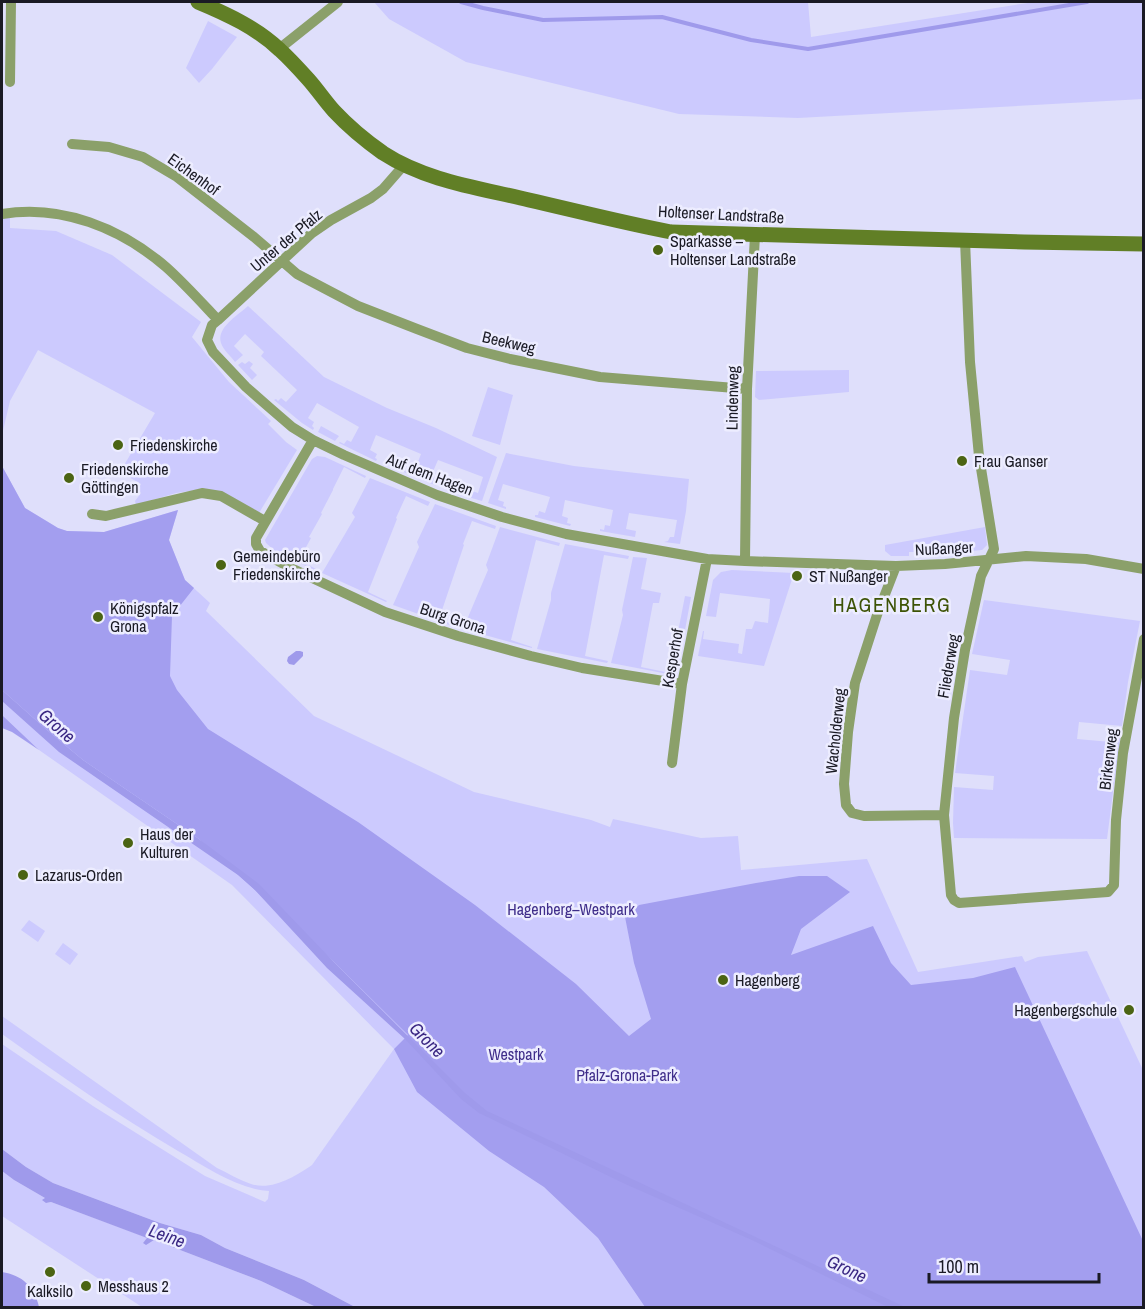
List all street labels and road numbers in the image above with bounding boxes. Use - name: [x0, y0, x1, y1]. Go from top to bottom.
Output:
- street label: Eichenhof: [164, 148, 225, 200]
- street label: Holtenser Landstraße: [657, 200, 785, 228]
- street label: Unter der Pfalz: [245, 203, 327, 277]
- street label: Beekweg: [480, 325, 538, 359]
- street label: Lindenweg: [720, 365, 744, 430]
- street label: Auf dem Hagen: [383, 447, 477, 501]
- street label: Nußanger: [914, 535, 974, 561]
- street label: Burg Grona: [417, 597, 489, 639]
- street label: Kesperhof: [656, 626, 688, 689]
- street label: Fliederweg: [932, 631, 965, 700]
- street label: Wacholderweg: [820, 686, 851, 775]
- street label: Birkenweg: [1093, 726, 1123, 791]

